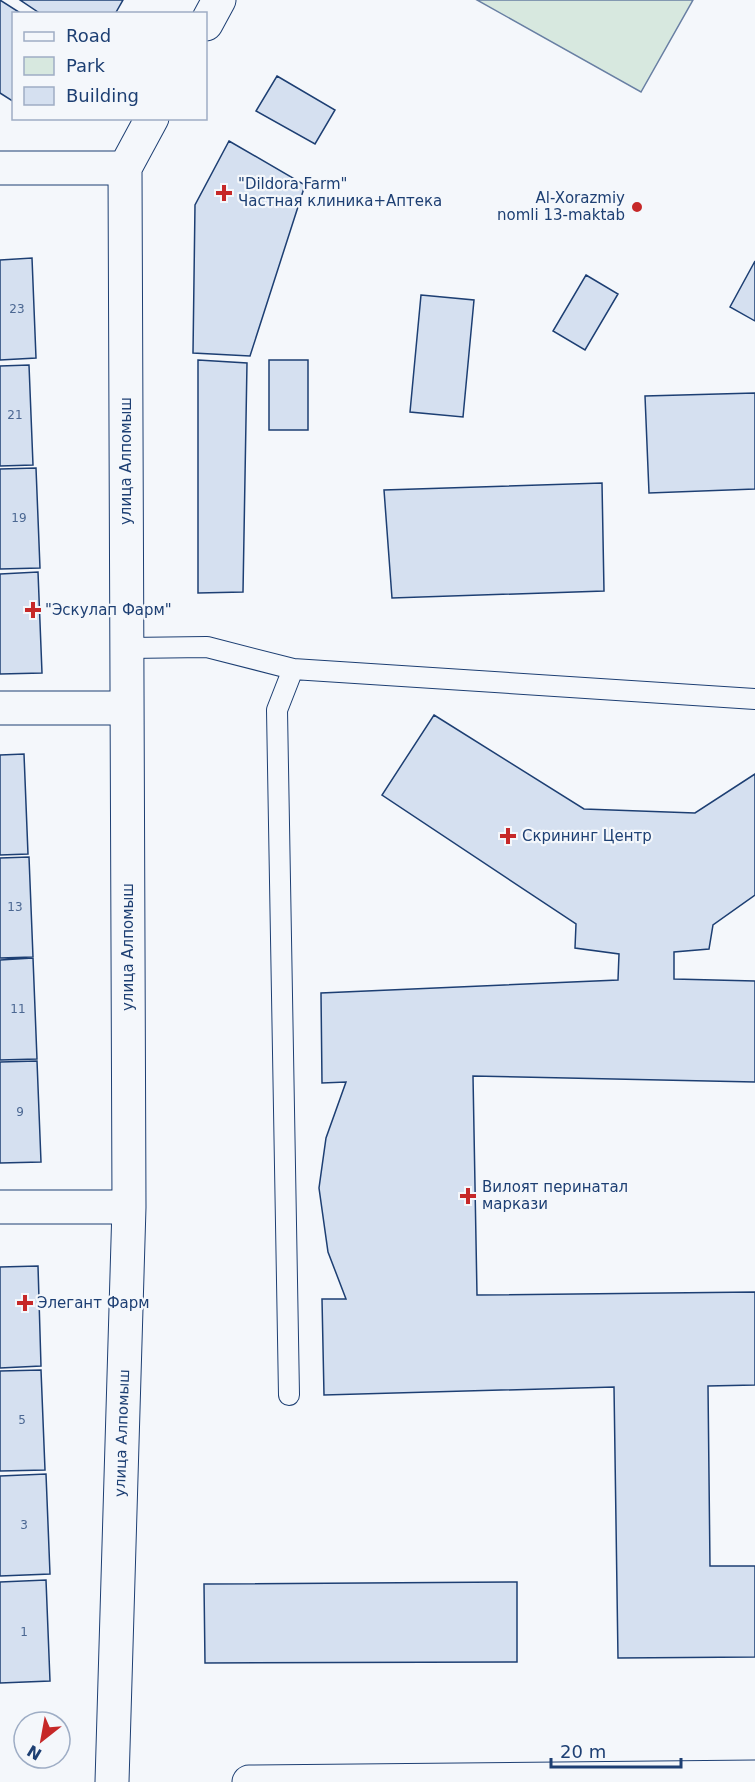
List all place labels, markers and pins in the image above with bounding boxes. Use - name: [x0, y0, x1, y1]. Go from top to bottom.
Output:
- place label: "Dildora Farm" Частная клиника+Аптека: [238, 175, 442, 210]
- marker: "Dildora Farm" Частная клиника+Аптека: [215, 184, 233, 202]
- place label: Аl-Xоrаzmiy nоmli 13-mаktаb: [497, 189, 625, 224]
- marker: Аl-Xоrаzmiy nоmli 13-mаktаb: [630, 200, 644, 214]
- place label: "Эскулап Фарм": [45, 601, 172, 619]
- marker: "Эскулап Фарм": [26, 603, 40, 617]
- marker: Скрининг Центр: [499, 827, 517, 845]
- place label: Скрининг Центр: [522, 827, 652, 845]
- place label: Вилоят перинатал маркази: [482, 1178, 628, 1213]
- marker: Вилоят перинатал маркази: [459, 1187, 477, 1205]
- place label: Элегант Фарм: [37, 1294, 150, 1312]
- marker: Элегант Фарм: [18, 1296, 32, 1310]

